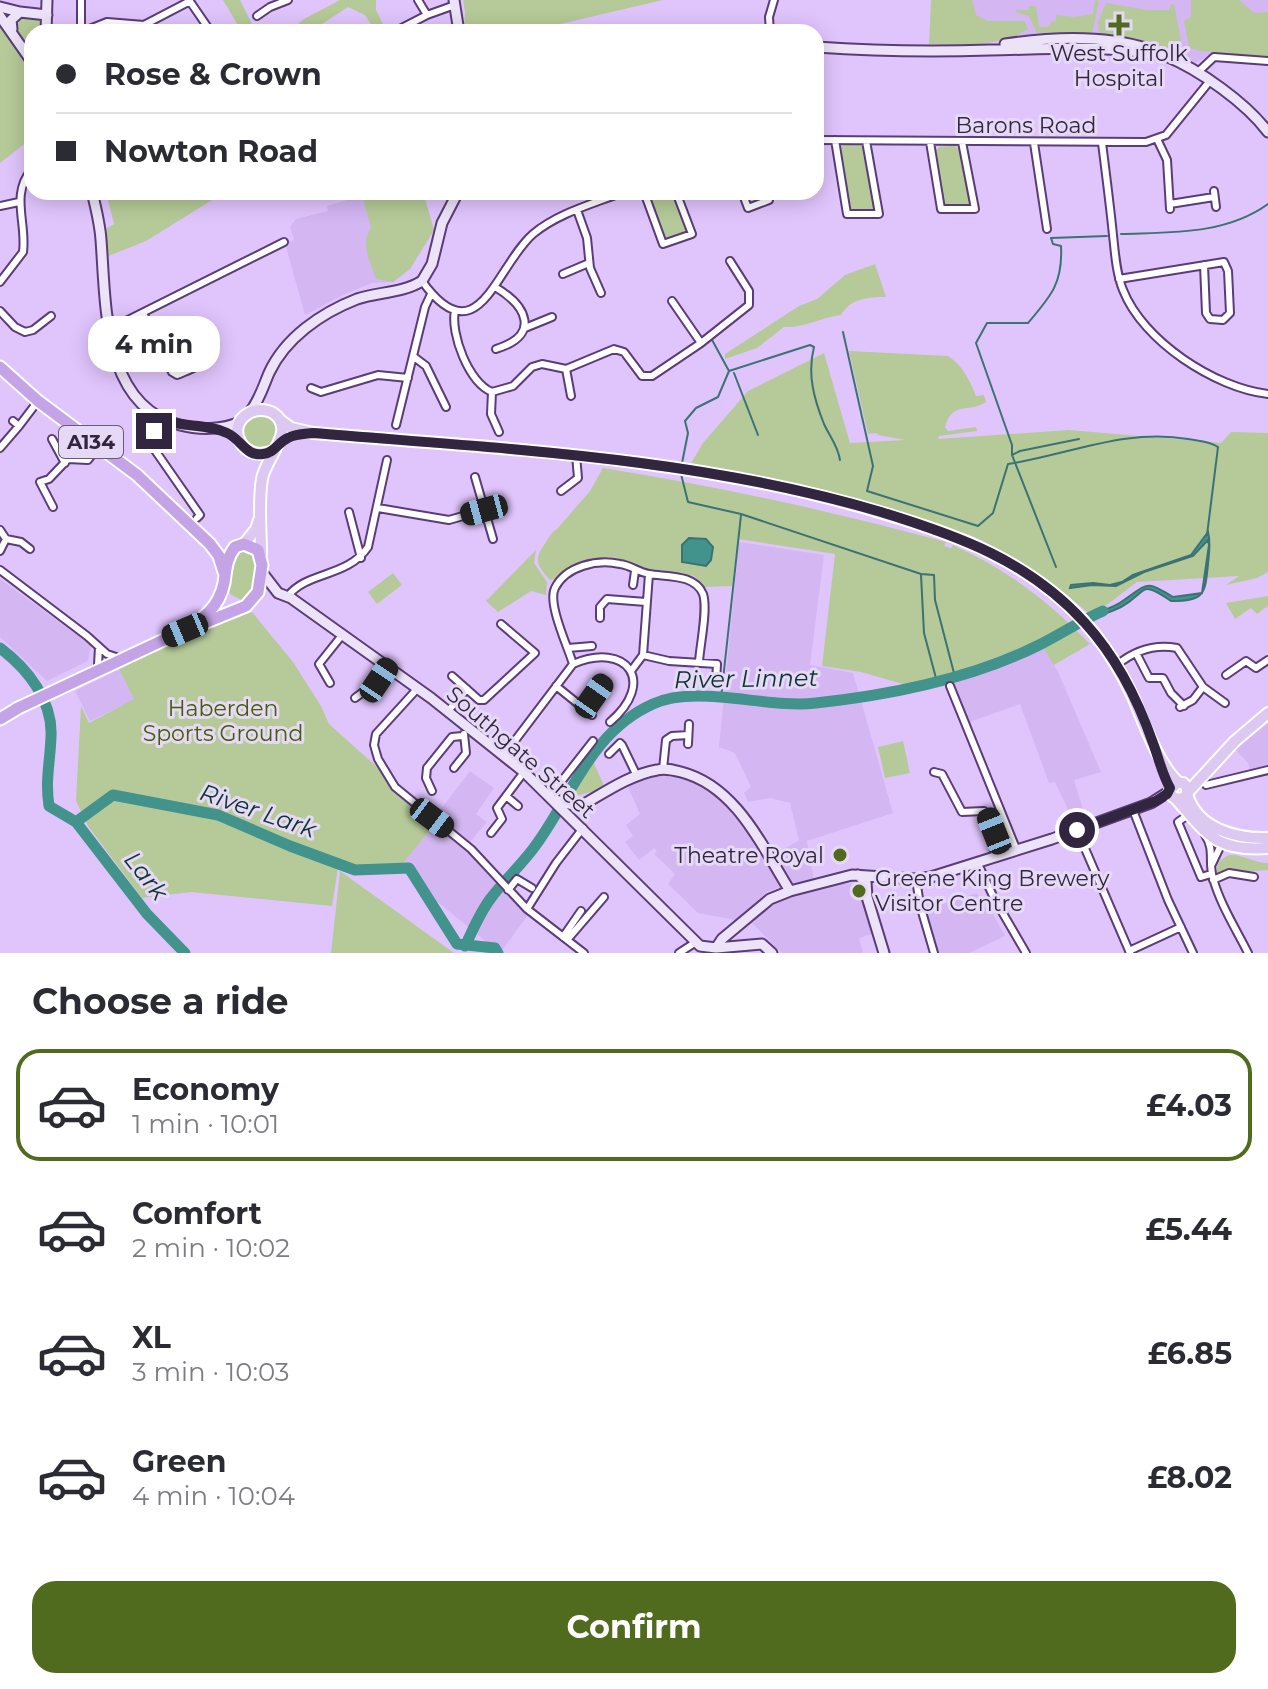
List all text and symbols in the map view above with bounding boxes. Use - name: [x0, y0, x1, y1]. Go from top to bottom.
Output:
- marker: West Suffolk Hospital: [1108, 14, 1130, 36]
- place label: West Suffolk Hospital: [1050, 40, 1189, 92]
- text: Rose & Crown: [104, 56, 322, 93]
- street label: Barons Road: [956, 112, 1096, 139]
- text: Nowton Road: [104, 133, 318, 170]
- callout: 4 min: [88, 315, 220, 371]
- text: 4 min: [115, 328, 193, 360]
- route end: [136, 413, 172, 449]
- road number: A134: [59, 426, 123, 458]
- car: [458, 492, 510, 528]
- car: [158, 610, 212, 650]
- car: [356, 653, 402, 707]
- water label: River Linnet: [674, 663, 819, 694]
- car: [570, 669, 618, 723]
- street label: Southgate Street: [441, 681, 601, 824]
- park label: Haberden Sports Ground: [143, 695, 303, 747]
- water label: River Lark: [196, 777, 322, 844]
- car: [406, 794, 458, 842]
- car: [974, 804, 1014, 858]
- route start: [1059, 812, 1095, 848]
- place label: Theatre Royal: [674, 842, 824, 869]
- water label: Lark: [118, 846, 175, 907]
- marker: Theatre Royal: [831, 846, 849, 864]
- place label: Greene King Brewery Visitor Centre: [875, 865, 1109, 917]
- marker: Greene King Brewery Visitor Centre: [850, 882, 868, 900]
- text: Choose a ride: [32, 979, 289, 1023]
- icon: car: [36, 1069, 108, 1141]
- text: Economy: [132, 1071, 279, 1108]
- text: £4.03: [1146, 1087, 1232, 1124]
- text: 1 min · 10:01: [132, 1108, 279, 1140]
- icon: car: [36, 1193, 108, 1265]
- text: Comfort: [132, 1195, 262, 1232]
- text: £5.44: [1145, 1211, 1232, 1248]
- text: 2 min · 10:02: [132, 1232, 290, 1264]
- icon: car: [36, 1317, 108, 1389]
- text: XL: [132, 1319, 171, 1356]
- text: £6.85: [1148, 1335, 1232, 1372]
- text: 3 min · 10:03: [132, 1356, 290, 1388]
- icon: car: [36, 1441, 108, 1513]
- text: Green: [132, 1443, 226, 1480]
- text: £8.02: [1147, 1459, 1232, 1496]
- text: 4 min · 10:04: [132, 1480, 295, 1512]
- button: Confirm: [32, 1581, 1236, 1673]

